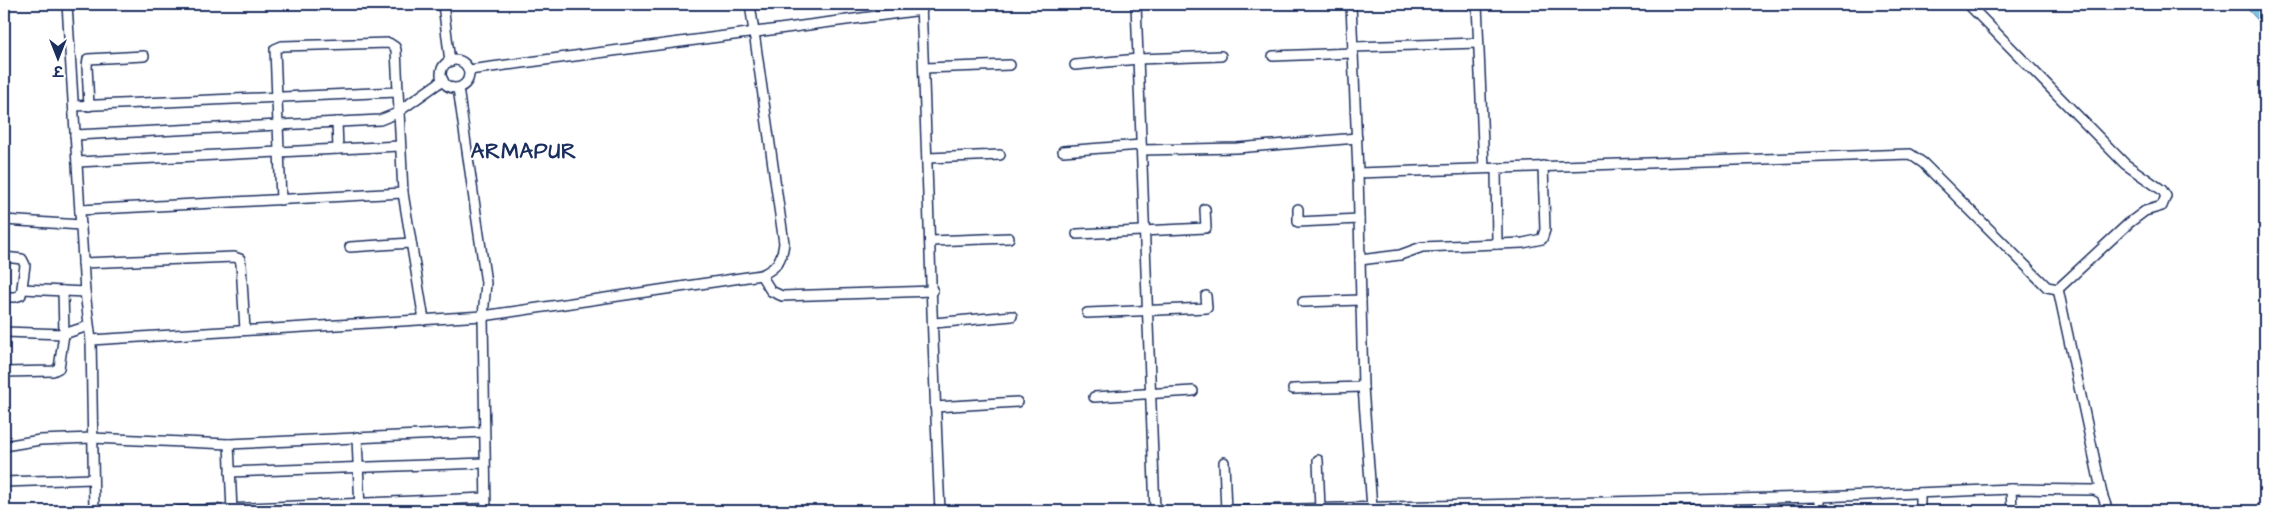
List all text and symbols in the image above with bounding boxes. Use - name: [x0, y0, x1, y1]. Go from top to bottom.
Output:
- north arrow: [32, 32, 82, 82]
- text: उ: [52, 60, 65, 80]
- district label: ARMAPUR: [471, 137, 577, 166]

